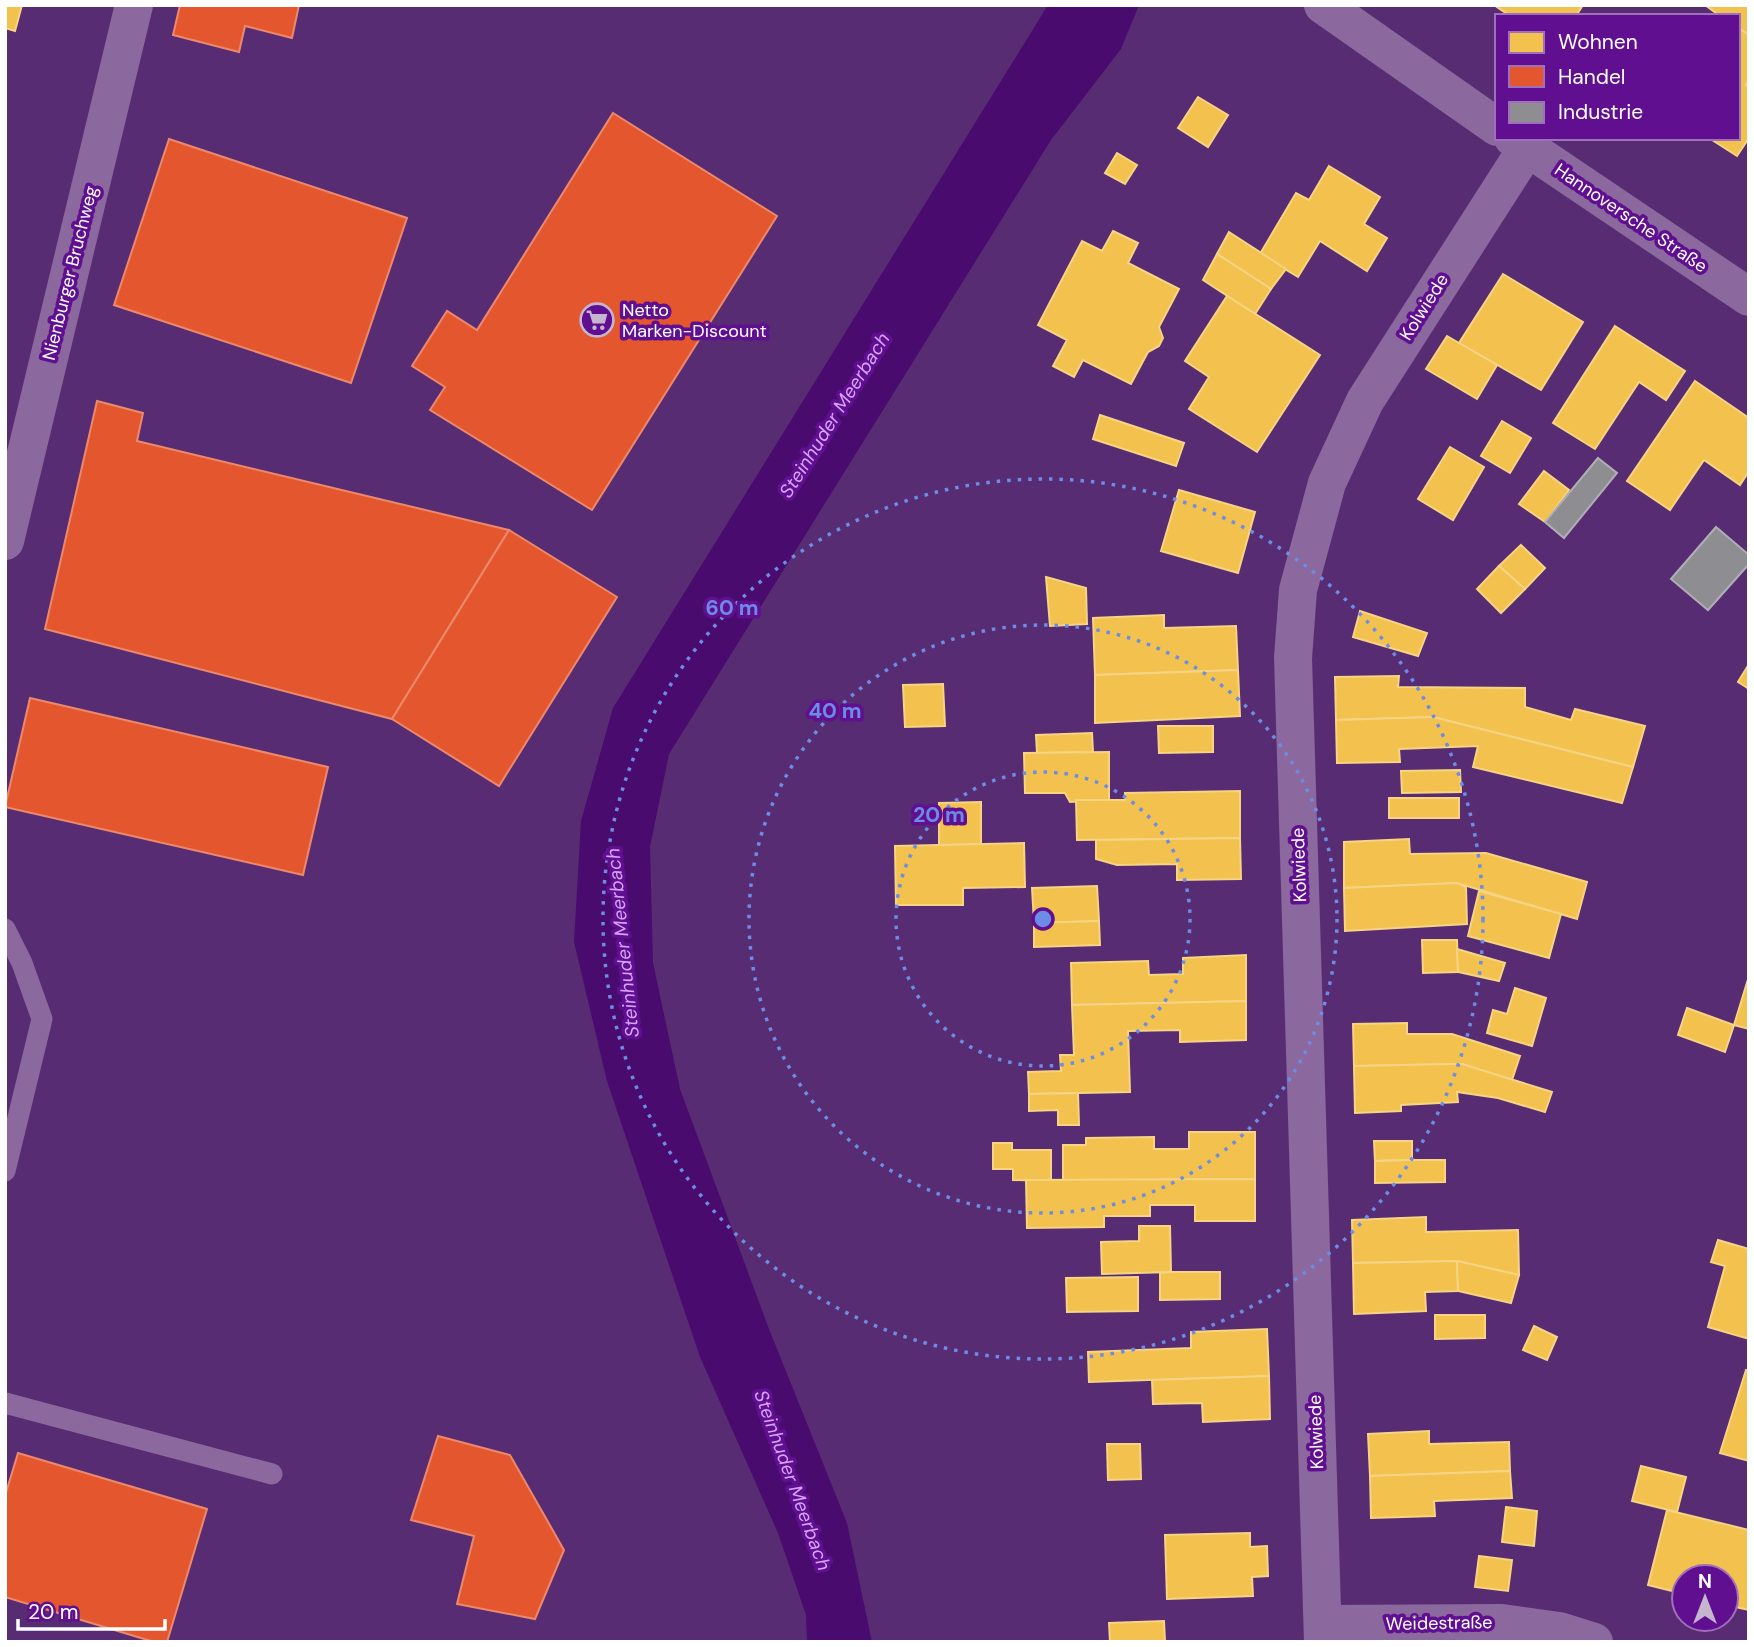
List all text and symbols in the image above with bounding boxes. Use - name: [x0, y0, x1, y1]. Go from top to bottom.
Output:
- legend: [1495, 14, 1740, 140]
- text: Wohnen: [1558, 28, 1638, 56]
- text: Handel: [1558, 63, 1626, 91]
- text: Industrie: [1558, 98, 1643, 126]
- street label: Hannoversche Straße: [1550, 158, 1712, 278]
- street label: Nienburger Bruchweg: [37, 183, 103, 363]
- street label: Kolwiede: [1394, 269, 1454, 345]
- place label: Netto Marken-Discount: [622, 298, 767, 343]
- supermarket icon: Netto Marken-Discount: [578, 301, 616, 339]
- water label: Steinhuder Meerbach: [773, 328, 895, 503]
- text: 60 m: [706, 594, 758, 622]
- text: 40 m: [808, 697, 862, 725]
- text: 20 m: [913, 801, 965, 829]
- street label: Kolwiede: [1286, 827, 1312, 903]
- water label: Steinhuder Meerbach: [600, 847, 645, 1039]
- centre of rings: [1031, 907, 1055, 931]
- water label: Steinhuder Meerbach: [748, 1387, 837, 1574]
- street label: Kolwiede: [1303, 1394, 1329, 1470]
- north arrow: [1670, 1563, 1740, 1633]
- text: N: [1698, 1569, 1712, 1594]
- scale bar: [18, 1588, 164, 1632]
- text: 20 m: [28, 1598, 79, 1626]
- street label: Weidestraße: [1386, 1610, 1492, 1636]

